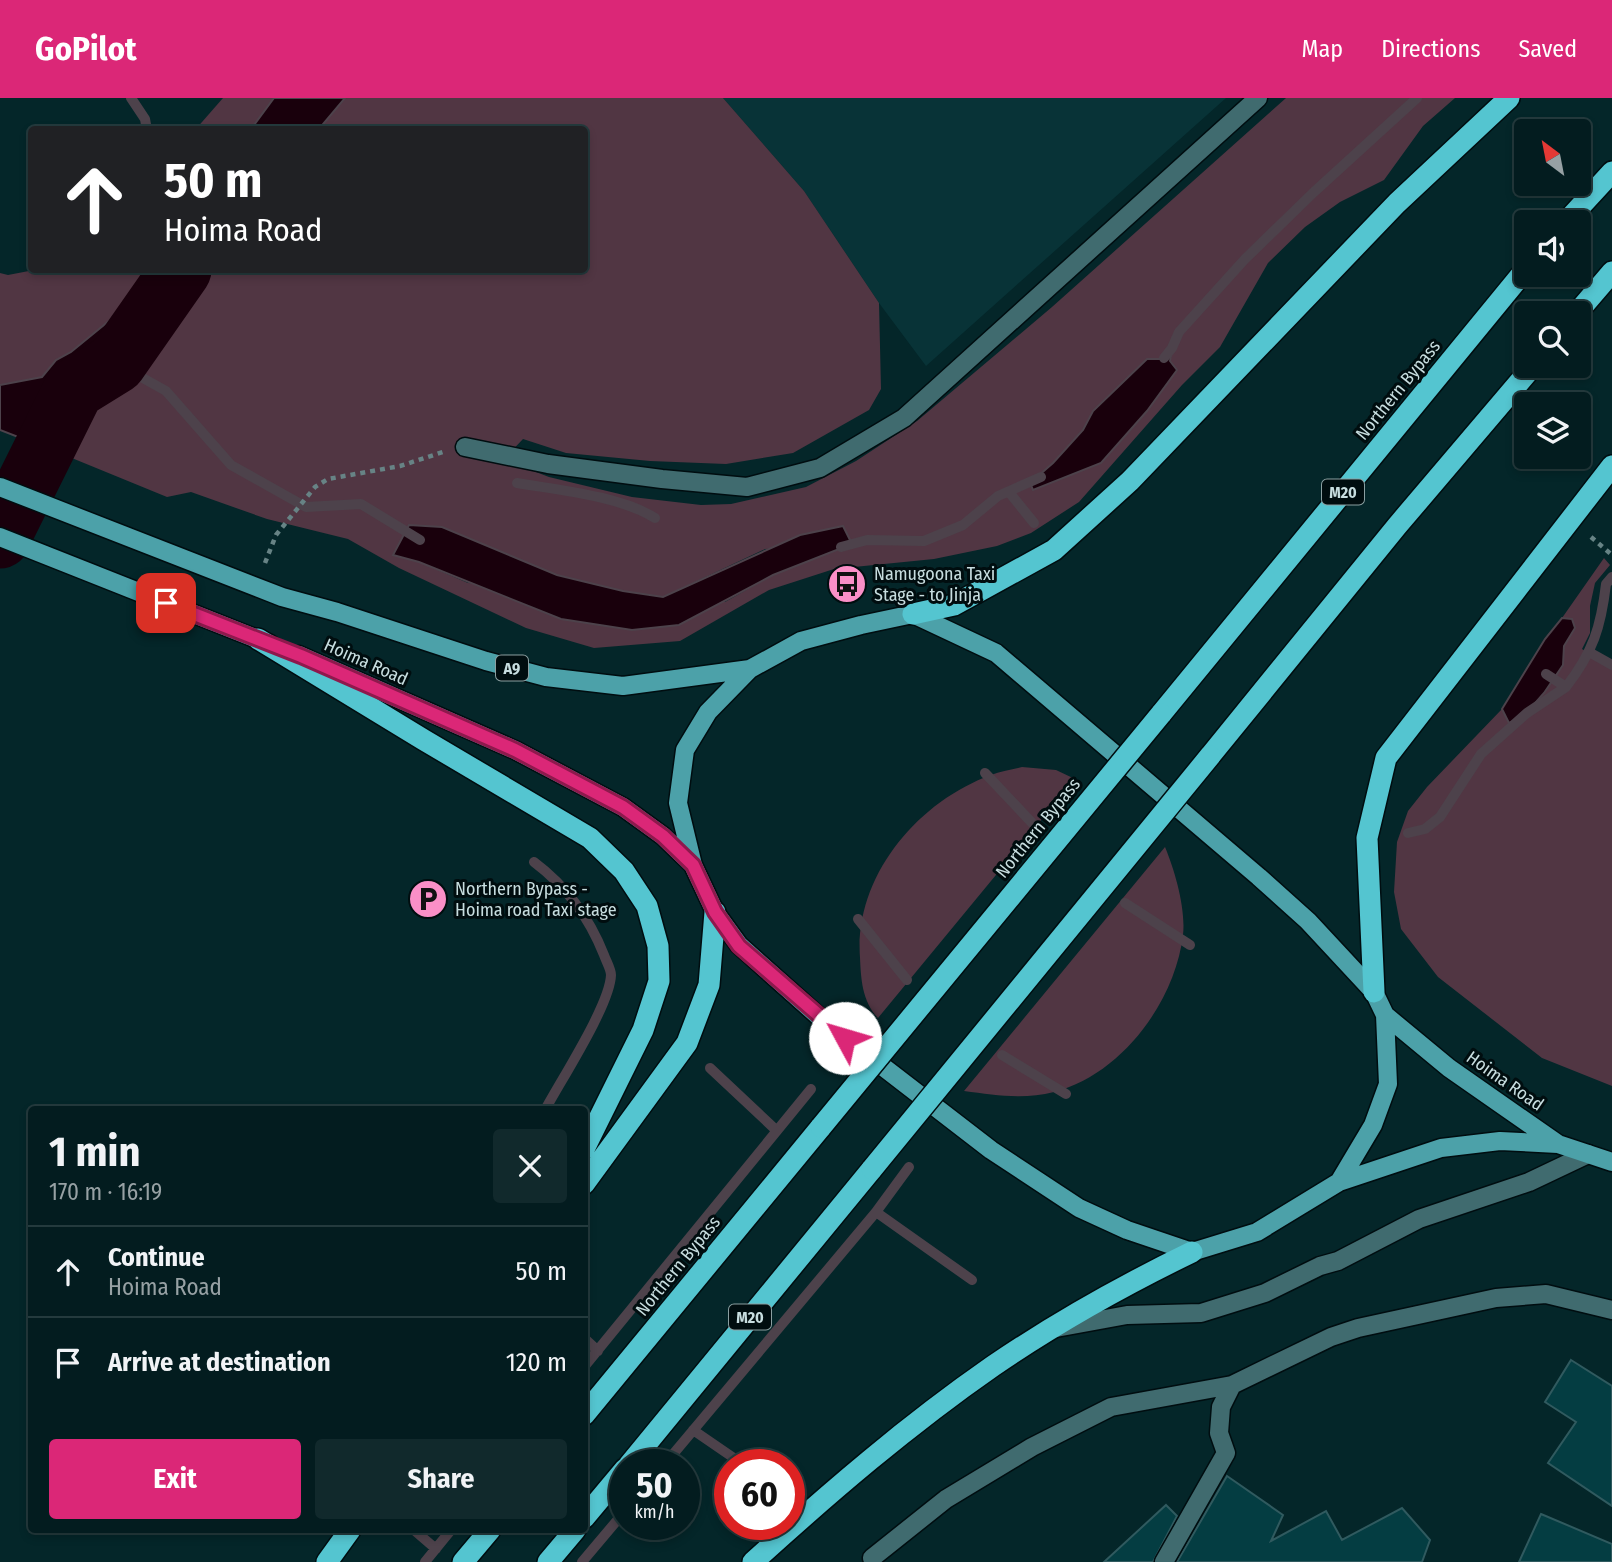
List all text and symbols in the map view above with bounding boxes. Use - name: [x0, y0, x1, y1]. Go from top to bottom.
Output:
- text: GoPilot: [35, 29, 137, 69]
- text: Map: [1302, 35, 1343, 63]
- text: Directions: [1381, 35, 1480, 63]
- text: Saved: [1518, 35, 1577, 63]
- north arrow: [1514, 119, 1591, 196]
- map controls: [1514, 119, 1591, 469]
- text: 50 m: [164, 151, 262, 210]
- icon: ahead: [49, 154, 140, 245]
- button: sound: [1514, 210, 1591, 287]
- text: Hoima Road: [164, 211, 322, 249]
- button: search: [1514, 301, 1591, 378]
- street label: Northern Bypass: [1351, 335, 1445, 444]
- button: layers: [1514, 392, 1591, 469]
- road number: M20: [1322, 480, 1364, 504]
- bus stop icon: Namugoona Taxi Stage - to Jinja: [826, 563, 868, 605]
- place label: Namugoona Taxi Stage - to Jinja: [874, 563, 995, 606]
- pin: [136, 573, 196, 633]
- icon: arrive: [147, 584, 185, 622]
- street label: Hoima Road: [321, 634, 411, 690]
- road number: A9: [496, 656, 528, 680]
- street label: Northern Bypass: [991, 773, 1085, 882]
- parking icon: Northern Bypass - Hoima road Taxi stage: [407, 878, 449, 920]
- place label: Northern Bypass - Hoima road Taxi stage: [455, 878, 617, 921]
- position arrow: [808, 1001, 882, 1075]
- street label: Hoima Road: [1462, 1046, 1548, 1116]
- text: 1 min: [49, 1127, 140, 1177]
- button: close: [493, 1129, 567, 1203]
- text: 170 m · 16:19: [49, 1178, 162, 1206]
- street label: Northern Bypass: [631, 1211, 725, 1320]
- text: Continue: [108, 1242, 205, 1273]
- icon: ahead: [49, 1253, 87, 1291]
- text: 50 m: [515, 1256, 567, 1287]
- text: Hoima Road: [108, 1273, 222, 1301]
- road number: M20: [729, 1304, 771, 1330]
- icon: arrive: [49, 1344, 87, 1382]
- text: Arrive at destination: [108, 1347, 331, 1378]
- text: 120 m: [506, 1347, 567, 1378]
- button: Exit: [49, 1439, 301, 1519]
- button: Share: [315, 1439, 567, 1519]
- speed limit sign: 60: [714, 1449, 805, 1540]
- text: 50: [636, 1464, 673, 1506]
- text: km/h: [634, 1501, 675, 1523]

